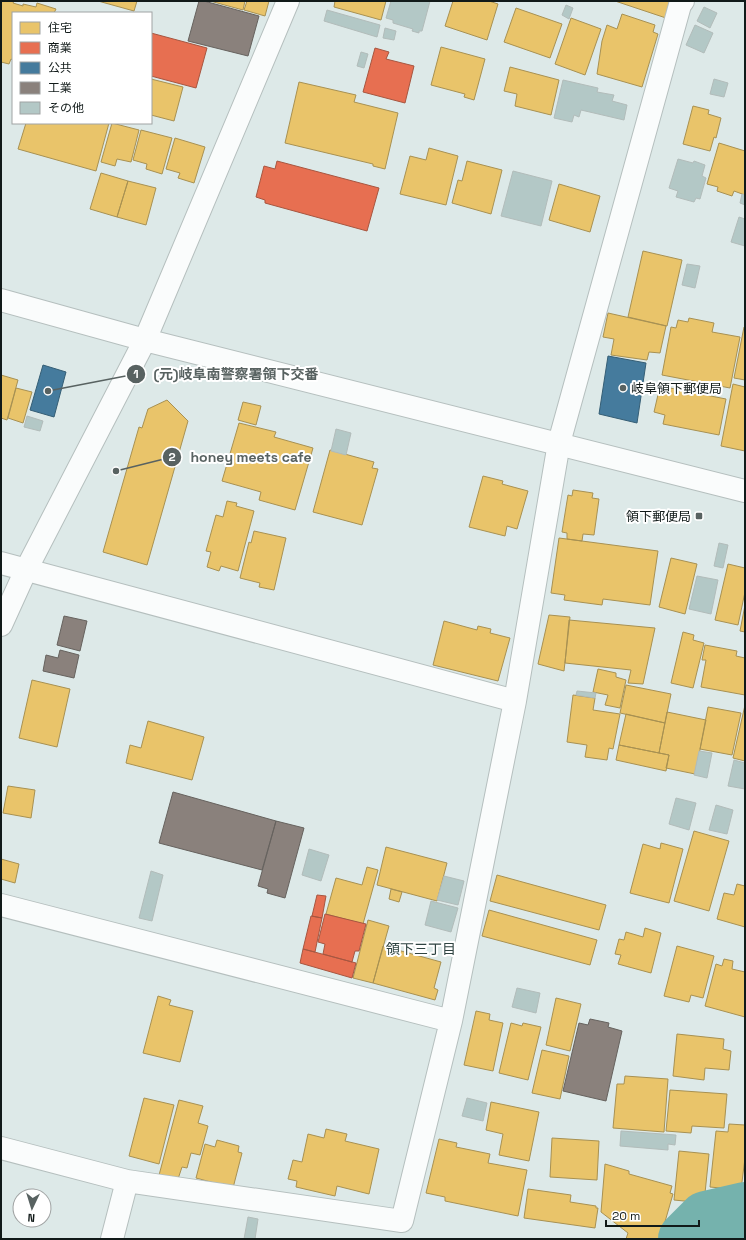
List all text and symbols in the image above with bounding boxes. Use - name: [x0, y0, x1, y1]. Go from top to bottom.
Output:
- legend: [12, 12, 152, 124]
- text: 住宅: [48, 20, 72, 36]
- text: 商業: [48, 40, 72, 56]
- text: 公共: [48, 60, 72, 76]
- text: 工業: [48, 80, 72, 96]
- text: その他: [48, 100, 84, 116]
- callout: (元)岐阜南警察署領下交番: [126, 361, 327, 387]
- text: (元)岐阜南警察署領下交番: [153, 365, 319, 383]
- text: 1: [133, 366, 139, 382]
- place label: 岐阜領下郵便局: [631, 380, 722, 397]
- marker: 岐阜領下郵便局: [618, 383, 628, 393]
- callout: honey meets cafe: [162, 444, 319, 470]
- text: honey meets cafe: [191, 448, 312, 466]
- text: 2: [168, 449, 176, 465]
- place label: 領下郵便局: [626, 508, 691, 525]
- marker: 領下郵便局: [694, 511, 704, 521]
- district label: 領下三丁目: [386, 940, 456, 958]
- north arrow: [12, 1188, 52, 1228]
- scale bar: [606, 1202, 699, 1228]
- text: 20 m: [612, 1208, 640, 1224]
- text: N: [27, 1211, 35, 1225]

